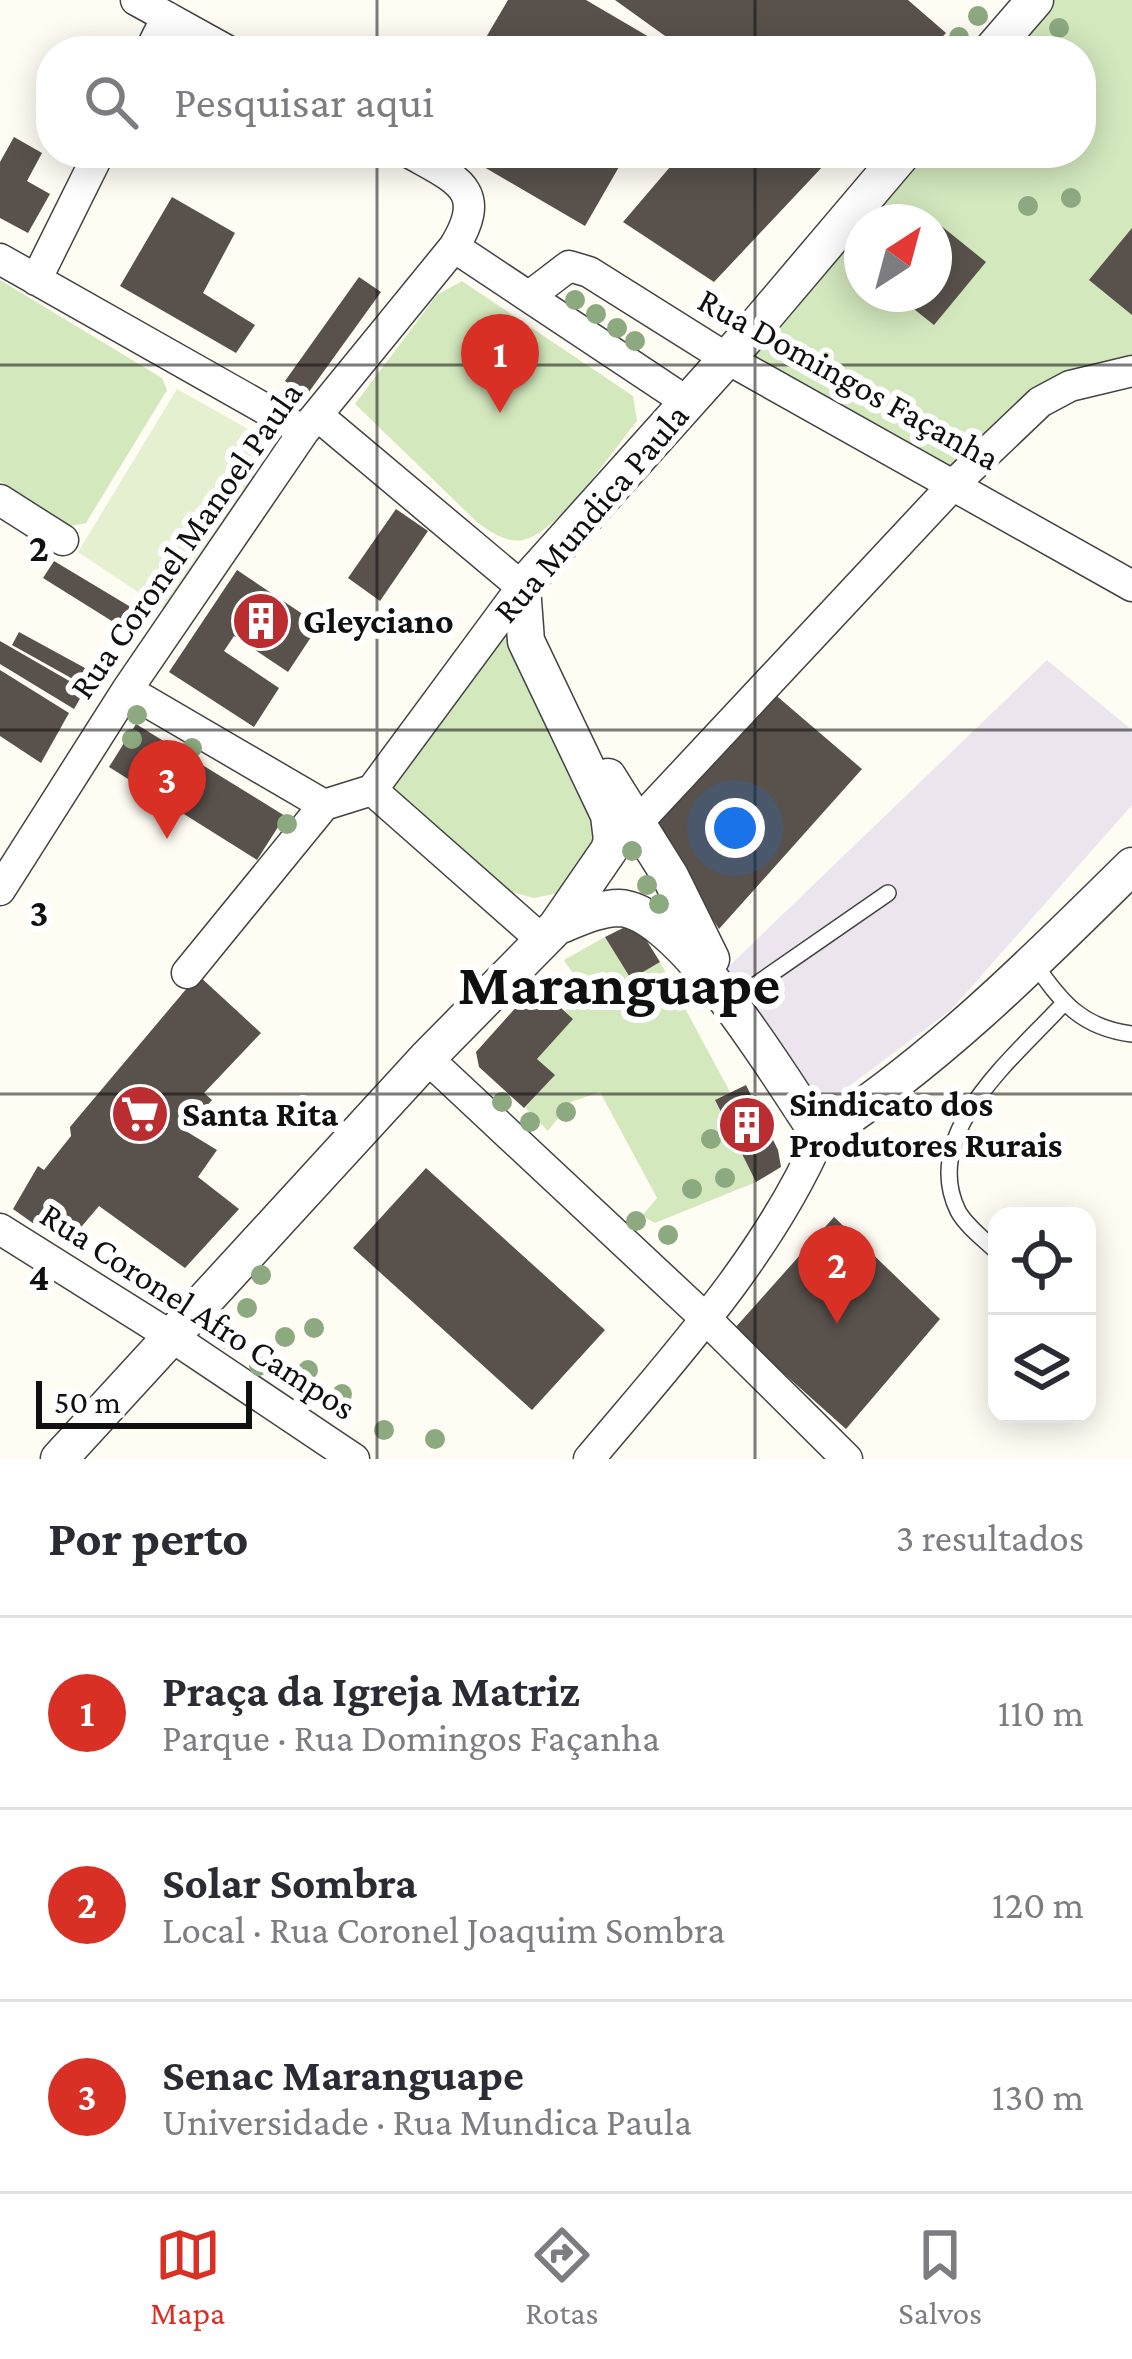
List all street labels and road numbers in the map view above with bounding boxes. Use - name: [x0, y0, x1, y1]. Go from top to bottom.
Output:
- street label: Rua Domingos Façanha: [691, 280, 1007, 478]
- street label: Rua Coronel Manoel Paula: [61, 374, 311, 706]
- street label: Rua Mundica Paula: [485, 396, 697, 630]
- street label: Rua Coronel Afro Campos: [33, 1194, 363, 1428]

